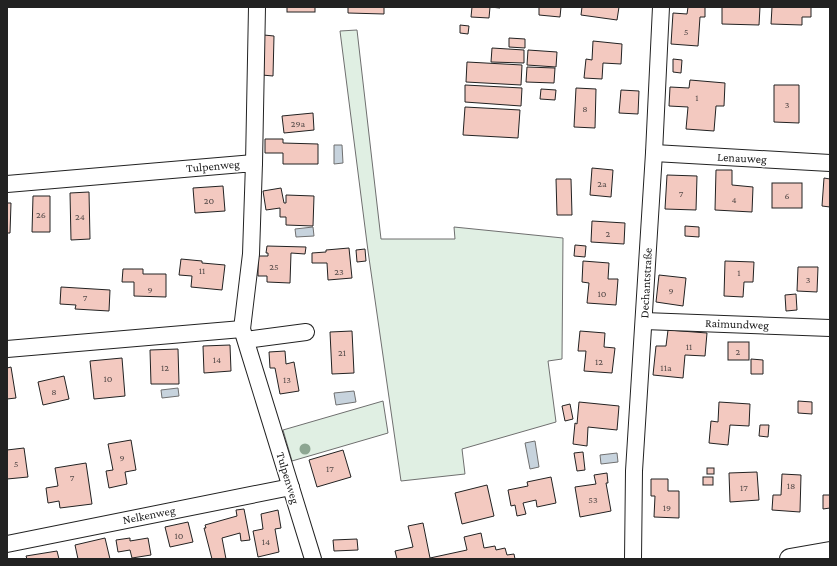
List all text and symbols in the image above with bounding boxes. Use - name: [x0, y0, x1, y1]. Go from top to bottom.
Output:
- house number: 5: [684, 26, 689, 37]
- house number: 1: [695, 92, 699, 103]
- house number: 3: [785, 99, 790, 110]
- house number: 8: [582, 103, 588, 114]
- house number: 29a: [291, 118, 306, 129]
- street label: Lenauweg: [717, 150, 767, 166]
- street label: Tulpenweg: [186, 157, 241, 175]
- house number: 2a: [597, 178, 607, 189]
- house number: 7: [679, 188, 684, 199]
- house number: 6: [784, 190, 790, 201]
- house number: 4: [731, 194, 737, 205]
- house number: 20: [204, 195, 215, 206]
- house number: 26: [36, 209, 46, 220]
- house number: 24: [75, 211, 85, 222]
- house number: 2: [606, 228, 611, 239]
- street label: Dechantstraße: [637, 247, 655, 319]
- house number: 25: [269, 261, 279, 272]
- house number: 11: [199, 265, 205, 276]
- house number: 23: [334, 266, 344, 277]
- house number: 1: [737, 267, 741, 278]
- house number: 3: [806, 274, 811, 285]
- house number: 9: [147, 284, 153, 295]
- house number: 9: [668, 285, 674, 296]
- house number: 10: [598, 288, 607, 299]
- house number: 7: [83, 292, 88, 303]
- street label: Raimundweg: [705, 316, 769, 332]
- house number: 11: [686, 341, 692, 352]
- house number: 2: [736, 346, 741, 357]
- house number: 21: [338, 347, 346, 358]
- house number: 14: [213, 354, 221, 365]
- house number: 12: [595, 356, 603, 367]
- house number: 12: [161, 362, 169, 373]
- house number: 11a: [660, 362, 672, 373]
- house number: 10: [104, 373, 113, 384]
- house number: 13: [283, 374, 291, 385]
- house number: 8: [51, 386, 57, 397]
- street label: Tulpenweg: [273, 450, 303, 506]
- house number: 9: [119, 452, 125, 463]
- house number: 5: [14, 458, 19, 469]
- house number: 17: [326, 463, 334, 474]
- house number: 7: [70, 472, 75, 483]
- house number: 18: [787, 480, 795, 491]
- house number: 17: [740, 482, 748, 493]
- house number: 53: [588, 494, 598, 505]
- house number: 19: [663, 502, 671, 513]
- street label: Nelkenweg: [121, 503, 177, 527]
- house number: 10: [175, 530, 184, 541]
- house number: 14: [262, 536, 270, 547]

